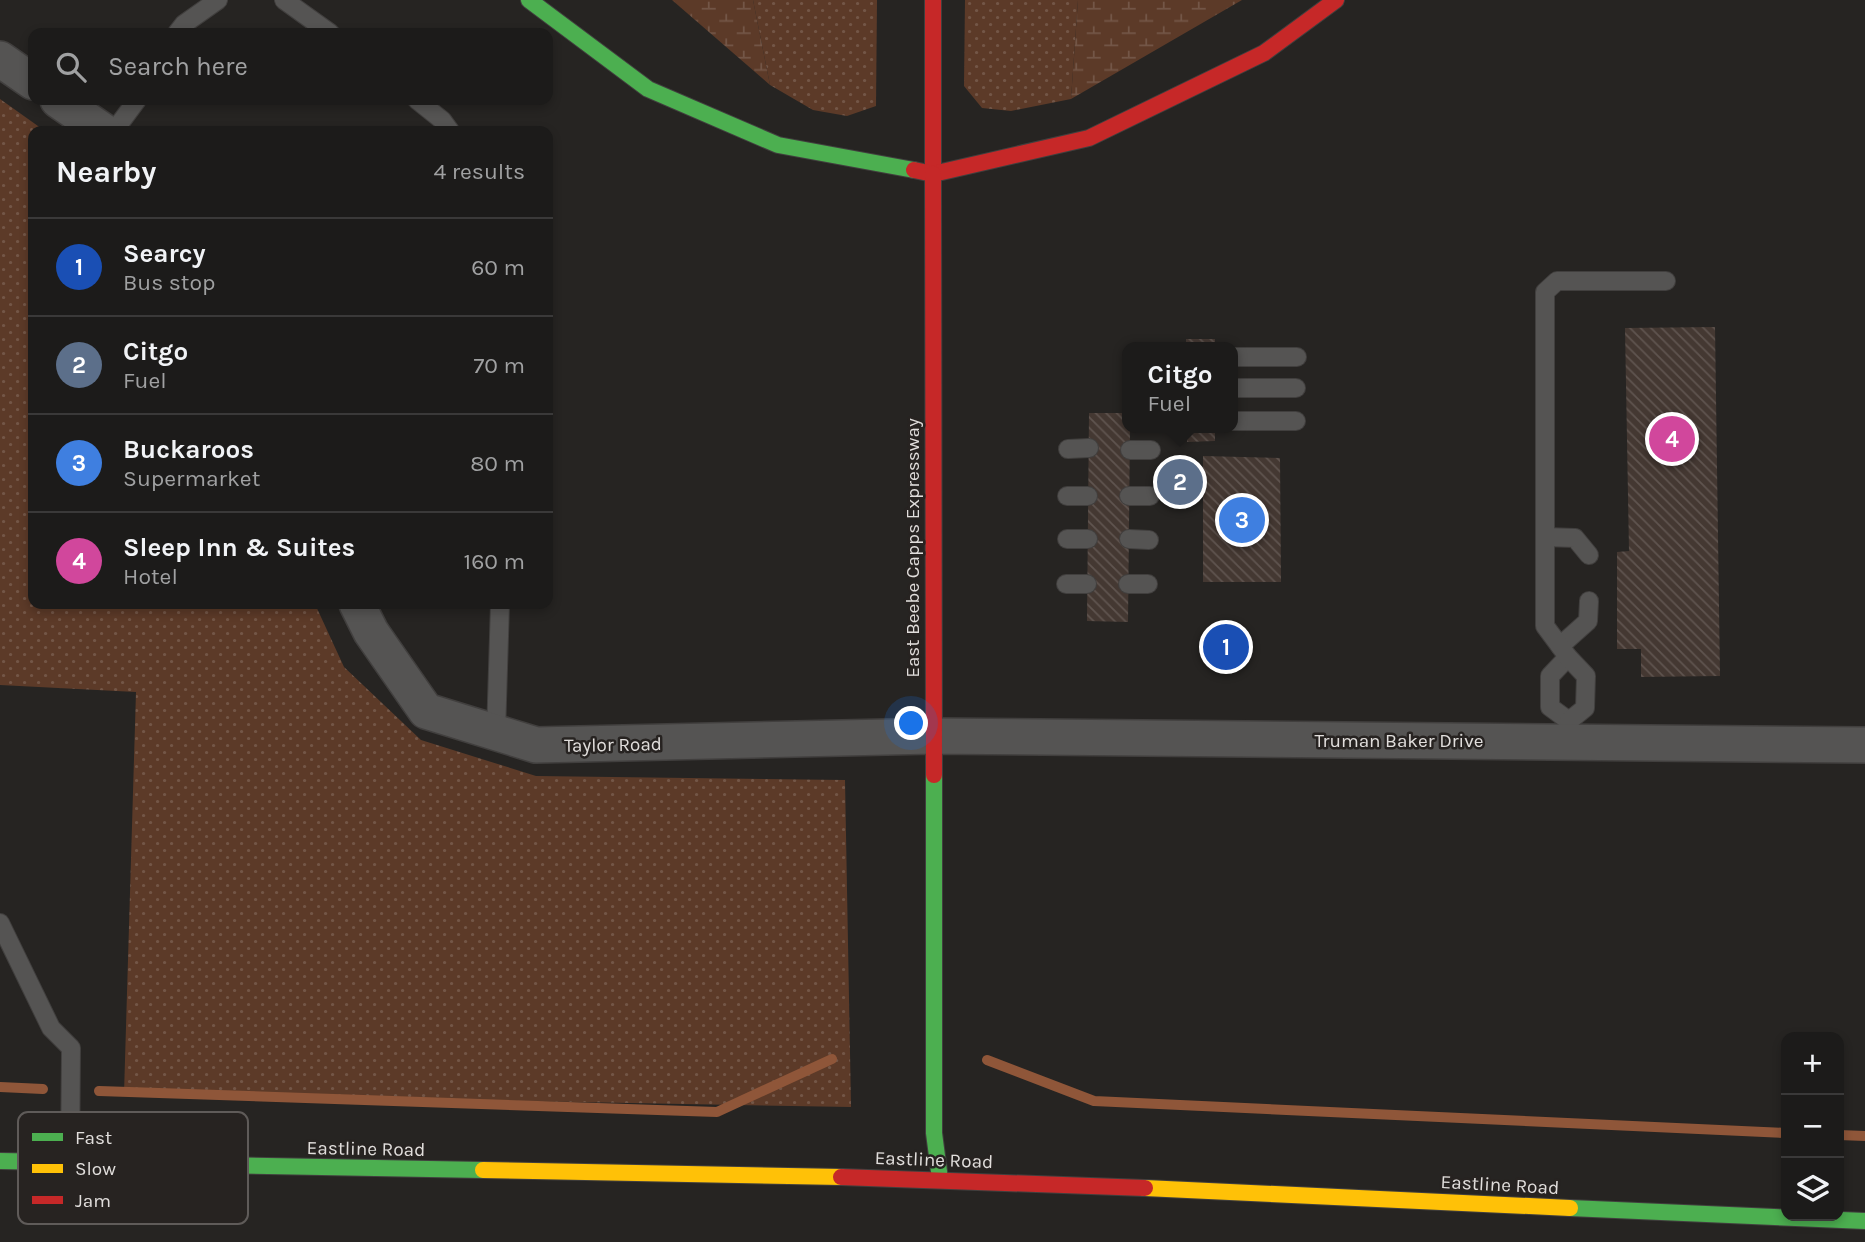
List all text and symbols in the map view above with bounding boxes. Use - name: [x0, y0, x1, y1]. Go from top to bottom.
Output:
- search box: [28, 28, 553, 105]
- icon: search: [52, 48, 90, 86]
- text: Search here: [108, 51, 248, 82]
- text: Nearby: [56, 154, 156, 190]
- text: 4 results: [433, 158, 525, 185]
- text: Searcy: [123, 238, 206, 269]
- text: 1: [75, 254, 83, 281]
- text: 60 m: [471, 254, 525, 281]
- text: Bus stop: [123, 269, 216, 296]
- text: Citgo: [123, 336, 188, 367]
- popup: [1122, 342, 1238, 433]
- text: 2: [72, 352, 86, 379]
- text: 70 m: [474, 352, 525, 379]
- text: Citgo: [1147, 359, 1213, 390]
- text: Fuel: [123, 367, 167, 394]
- text: Fuel: [1147, 390, 1191, 417]
- pin: 4: [1649, 413, 1695, 465]
- street label: East Beebe Capps Expressway: [902, 418, 924, 678]
- text: Buckaroos: [123, 434, 254, 465]
- text: 3: [72, 450, 86, 477]
- text: 80 m: [470, 450, 525, 477]
- pin: 2: [1157, 456, 1203, 508]
- text: Supermarket: [123, 465, 260, 492]
- pin: 3: [1219, 494, 1265, 546]
- text: Sleep Inn & Suites: [123, 532, 355, 563]
- text: 4: [72, 548, 86, 575]
- text: 160 m: [464, 548, 525, 575]
- text: Hotel: [123, 563, 178, 590]
- pin: 1: [1203, 621, 1249, 673]
- your location: [894, 706, 928, 740]
- street label: Truman Baker Drive: [1314, 730, 1484, 752]
- street label: Taylor Road: [564, 733, 662, 757]
- map controls: [1781, 1032, 1844, 1221]
- button: +: [1781, 1032, 1844, 1095]
- button: −: [1781, 1095, 1844, 1158]
- legend: [18, 1112, 248, 1224]
- text: Fast: [75, 1127, 112, 1149]
- street label: Eastline Road: [306, 1137, 426, 1161]
- street label: Eastline Road: [874, 1147, 994, 1173]
- text: Slow: [75, 1158, 116, 1180]
- button: layers: [1781, 1158, 1844, 1221]
- street label: Eastline Road: [1440, 1171, 1560, 1199]
- text: Jam: [75, 1190, 111, 1212]

